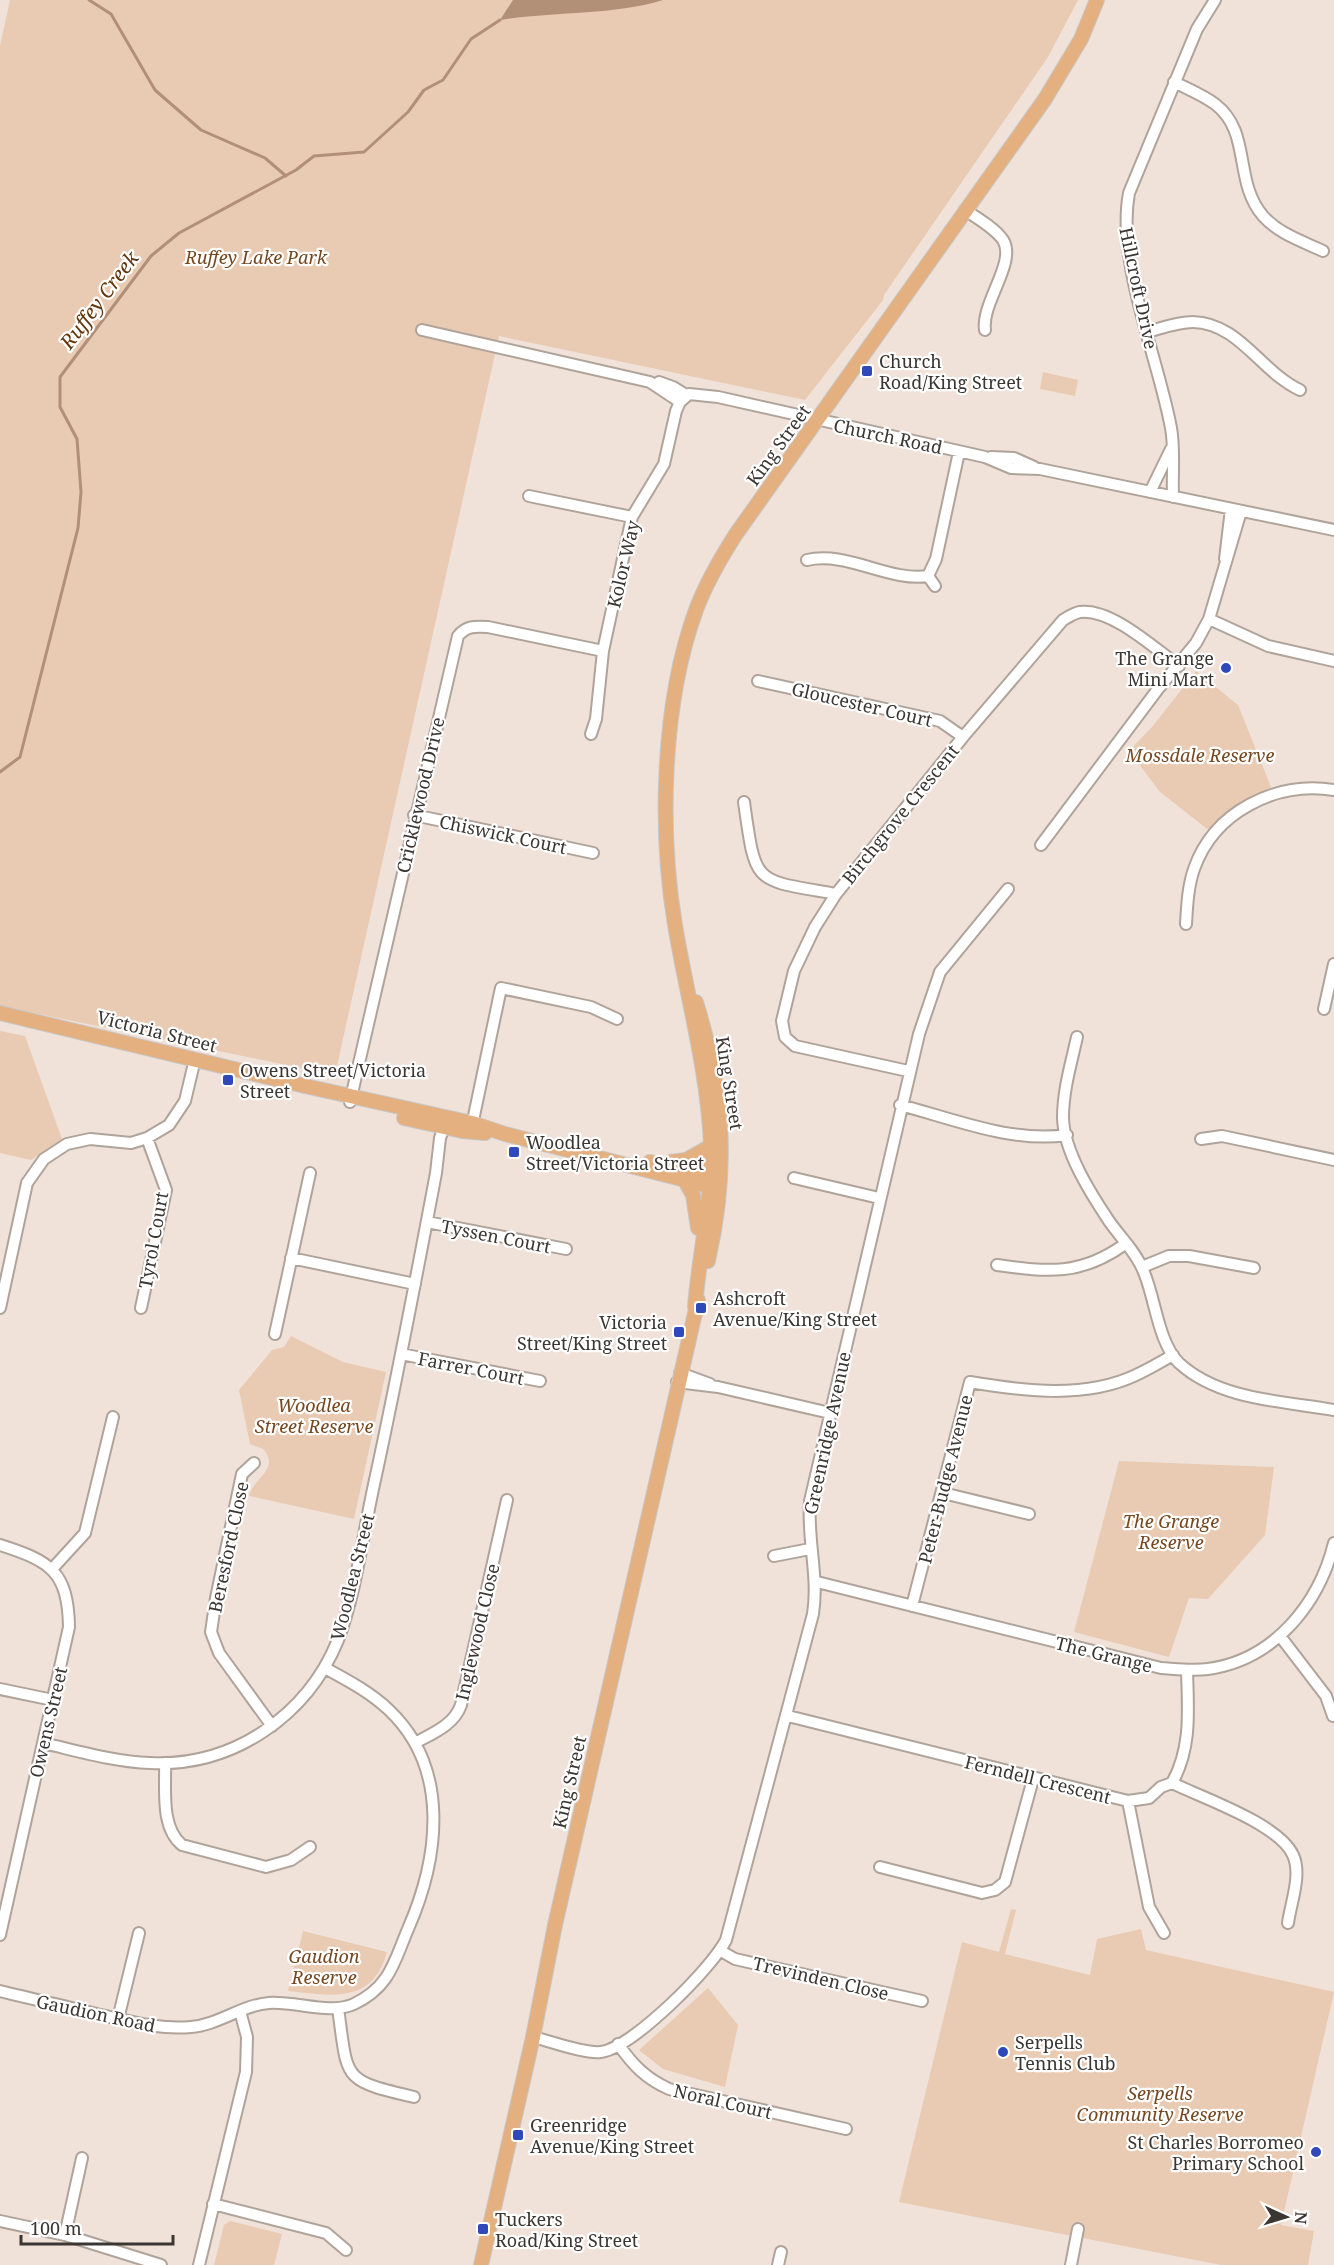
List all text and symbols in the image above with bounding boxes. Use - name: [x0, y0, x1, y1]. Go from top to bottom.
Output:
- street label: Hillcroft Drive: [1114, 225, 1164, 351]
- water label: Ruffey Creek: [53, 245, 145, 355]
- park label: Ruffey Lake Park: [184, 245, 328, 269]
- place label: Church Road/King Street: [879, 349, 1022, 394]
- marker: Church Road/King Street: [860, 364, 874, 378]
- street label: King Street: [741, 400, 815, 490]
- street label: Church Road: [831, 413, 945, 459]
- street label: Kolor Way: [601, 517, 645, 610]
- place label: The Grange Mini Mart: [1115, 646, 1214, 691]
- marker: The Grange Mini Mart: [1219, 661, 1233, 675]
- street label: Gloucester Court: [789, 676, 935, 732]
- street label: Cricklewood Drive: [390, 715, 450, 875]
- street label: Birchgrove Crescent: [836, 739, 964, 889]
- park label: Mossdale Reserve: [1125, 743, 1275, 767]
- street label: Chiswick Court: [437, 809, 569, 859]
- street label: Victoria Street: [95, 1005, 219, 1057]
- street label: King Street: [711, 1034, 749, 1132]
- place label: Owens Street/Victoria Street: [240, 1058, 426, 1103]
- marker: Owens Street/Victoria Street: [221, 1073, 235, 1087]
- place label: Woodlea Street/Victoria Street: [526, 1130, 704, 1175]
- marker: Woodlea Street/Victoria Street: [507, 1145, 521, 1159]
- street label: Tyrol Court: [133, 1190, 173, 1290]
- street label: Tyssen Court: [439, 1214, 553, 1258]
- place label: Ashcroft Avenue/King Street: [713, 1286, 877, 1331]
- marker: Ashcroft Avenue/King Street: [694, 1301, 708, 1315]
- place label: Victoria Street/King Street: [517, 1310, 667, 1355]
- marker: Victoria Street/King Street: [672, 1325, 686, 1339]
- street label: Farrer Court: [416, 1346, 526, 1390]
- street label: Greenridge Avenue: [798, 1349, 856, 1517]
- street label: Peter-Budge Avenue: [912, 1392, 978, 1566]
- park label: Woodlea Street Reserve: [255, 1393, 373, 1438]
- street label: Beresford Close: [202, 1479, 254, 1615]
- park label: The Grange Reserve: [1123, 1509, 1219, 1554]
- street label: Woodlea Street: [325, 1511, 379, 1643]
- street label: Inglewood Close: [450, 1561, 504, 1703]
- street label: The Grange: [1053, 1630, 1155, 1678]
- street label: Owens Street: [24, 1664, 72, 1780]
- street label: King Street: [547, 1733, 591, 1831]
- street label: Ferndell Crescent: [962, 1749, 1114, 1809]
- park label: Gaudion Reserve: [288, 1944, 360, 1989]
- street label: Trevinden Close: [751, 1951, 891, 2005]
- street label: Gaudion Road: [34, 1989, 158, 2037]
- place label: Serpells Tennis Club: [1015, 2030, 1116, 2075]
- marker: Serpells Tennis Club: [996, 2045, 1010, 2059]
- street label: Noral Court: [671, 2078, 775, 2124]
- park label: Serpells Community Reserve: [1077, 2081, 1243, 2126]
- place label: Greenridge Avenue/King Street: [530, 2113, 694, 2158]
- marker: Greenridge Avenue/King Street: [511, 2128, 525, 2142]
- place label: St Charles Borromeo Primary School: [1128, 2130, 1304, 2175]
- marker: St Charles Borromeo Primary School: [1309, 2145, 1323, 2159]
- north arrow: [1256, 2187, 1316, 2247]
- place label: Tuckers Road/King Street: [495, 2207, 638, 2252]
- scale bar: [21, 2208, 172, 2246]
- text: N: [1290, 2211, 1312, 2225]
- text: 100 m: [30, 2216, 82, 2240]
- marker: Tuckers Road/King Street: [476, 2222, 490, 2236]

